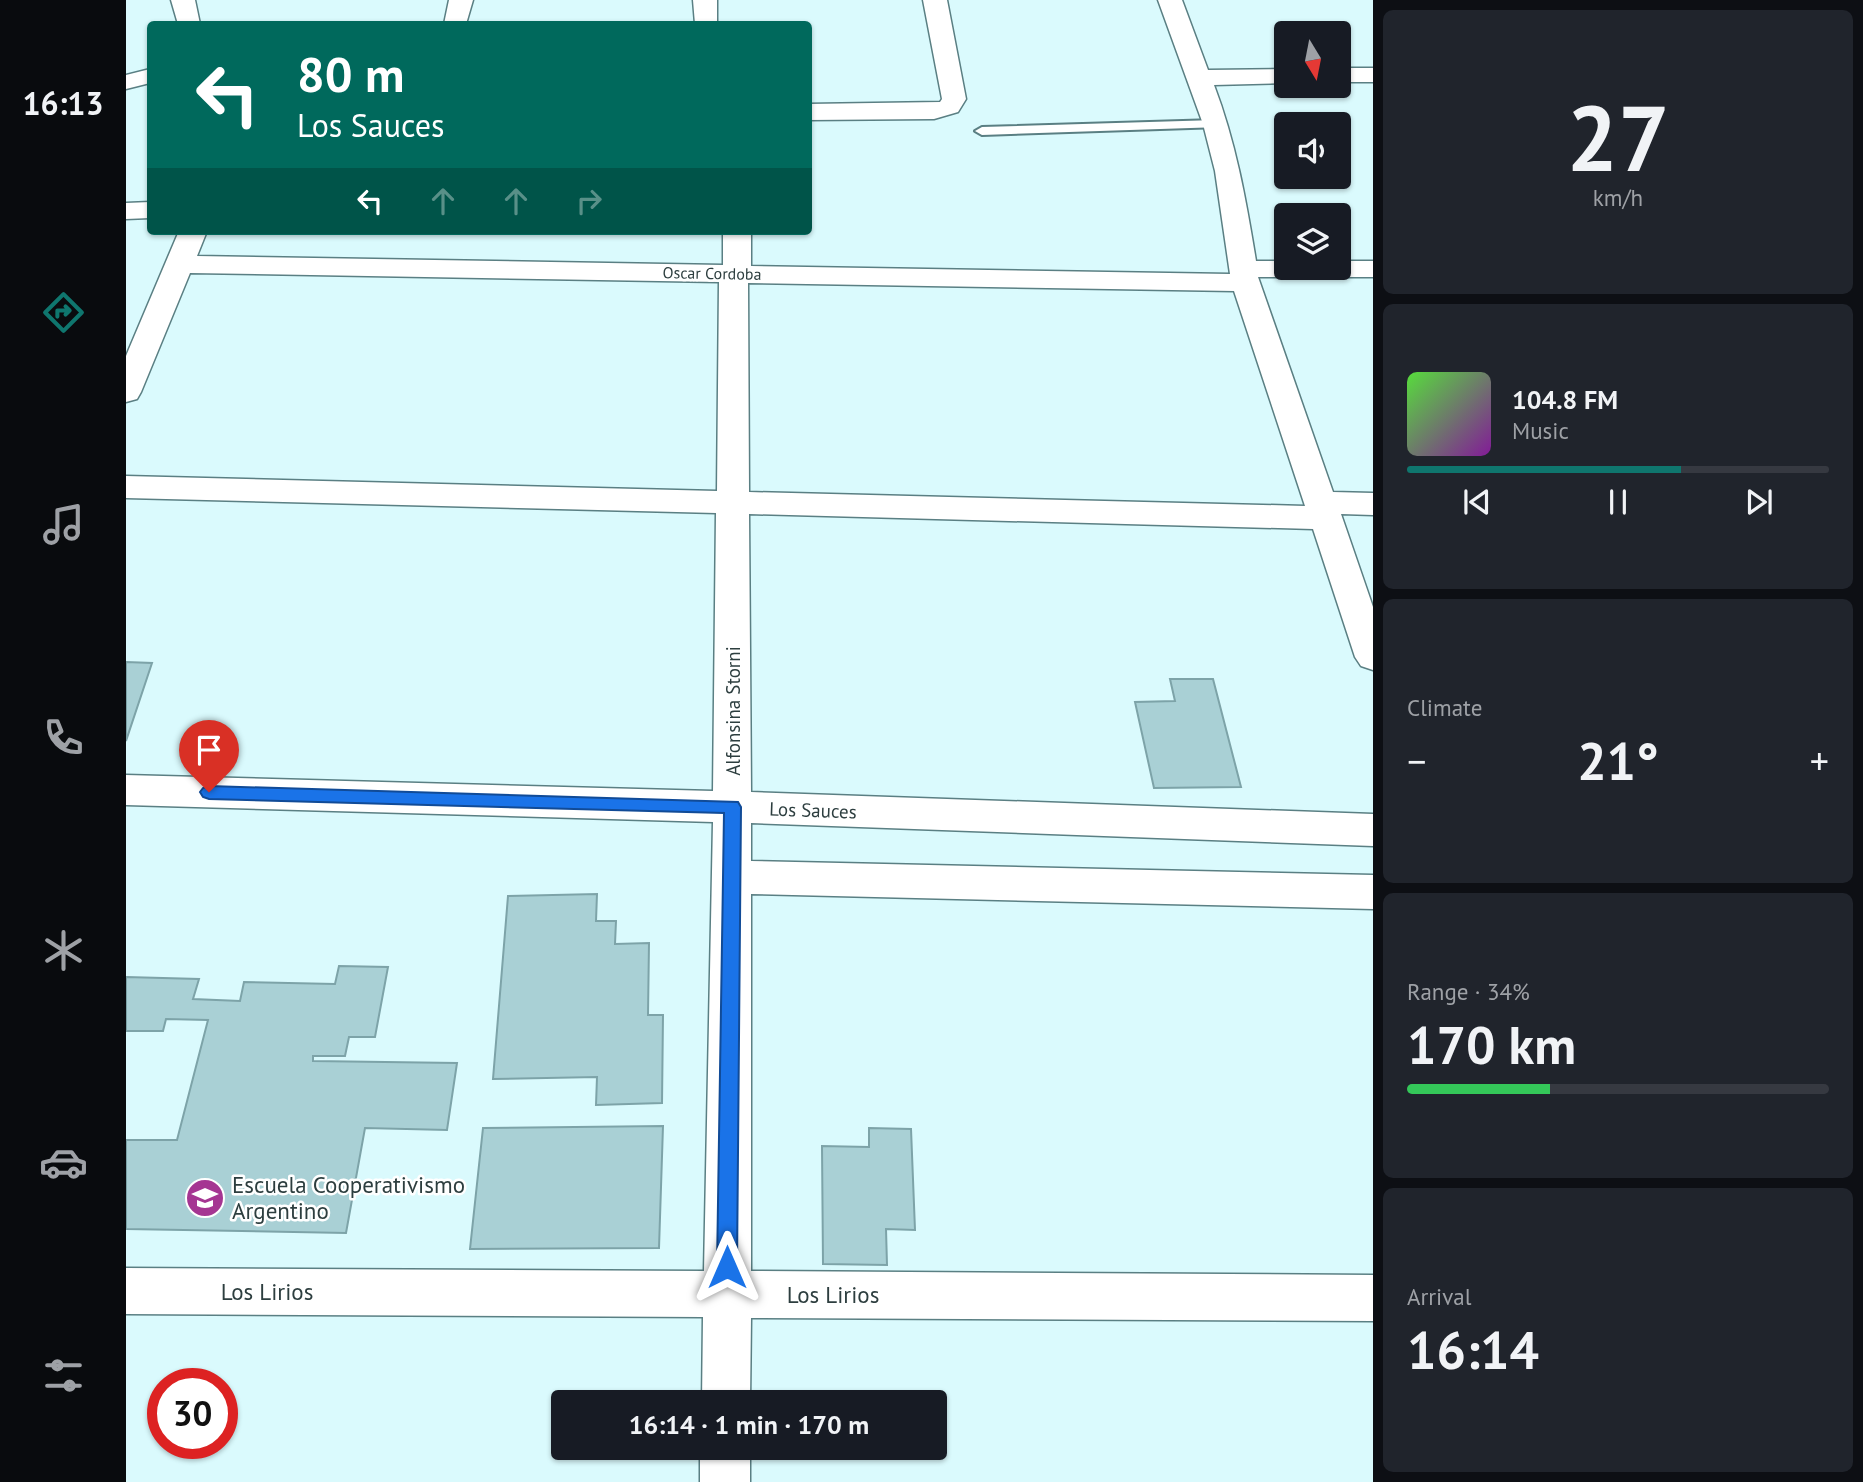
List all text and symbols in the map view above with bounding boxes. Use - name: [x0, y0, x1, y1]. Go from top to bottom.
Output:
- north arrow: [1274, 21, 1351, 98]
- map controls: [1274, 21, 1351, 280]
- text: 80 m: [297, 42, 404, 106]
- icon: left: [182, 49, 273, 140]
- text: 27: [1566, 78, 1670, 196]
- text: 16:13: [22, 82, 104, 124]
- text: Los Sauces: [297, 104, 444, 146]
- button: sound: [1274, 112, 1351, 189]
- icon: left: [351, 182, 389, 220]
- icon: ahead: [424, 182, 462, 220]
- icon: ahead: [497, 182, 535, 220]
- icon: right: [570, 182, 608, 220]
- text: km/h: [1593, 183, 1643, 212]
- button: layers: [1274, 203, 1351, 280]
- street label: Oscar Cordoba: [662, 262, 762, 284]
- icon: directions: [39, 288, 88, 337]
- text: 104.8 FM: [1512, 383, 1618, 416]
- text: Music: [1512, 416, 1569, 445]
- icon: previous: [1458, 483, 1496, 521]
- icon: pause: [1599, 483, 1637, 521]
- icon: next: [1740, 483, 1778, 521]
- icon: music: [39, 500, 88, 549]
- street label: Alfonsina Storni: [721, 646, 745, 776]
- text: Climate: [1407, 693, 1482, 722]
- icon: phone: [39, 713, 88, 762]
- pin: [179, 720, 239, 792]
- text: 21°: [1577, 727, 1659, 794]
- icon: arrive: [190, 731, 228, 769]
- text: −: [1407, 736, 1426, 785]
- text: +: [1810, 736, 1829, 785]
- street label: Los Sauces: [769, 796, 857, 824]
- icon: climate: [39, 926, 88, 975]
- text: Range · 34%: [1407, 977, 1530, 1006]
- text: 170 km: [1407, 1011, 1576, 1078]
- icon: car: [39, 1138, 88, 1187]
- place label: Escuela Cooperativismo Argentino: [232, 1170, 465, 1225]
- school or university icon: Escuela Cooperativismo Argentino: [184, 1177, 226, 1219]
- position arrow: [690, 1230, 764, 1304]
- street label: Los Lirios: [221, 1277, 313, 1306]
- street label: Los Lirios: [787, 1280, 879, 1309]
- text: Arrival: [1407, 1282, 1471, 1311]
- text: 16:14: [1407, 1316, 1539, 1383]
- icon: filters: [39, 1351, 88, 1400]
- speed limit sign: 30: [147, 1368, 238, 1459]
- text: 16:14 · 1 min · 170 m: [629, 1408, 869, 1441]

